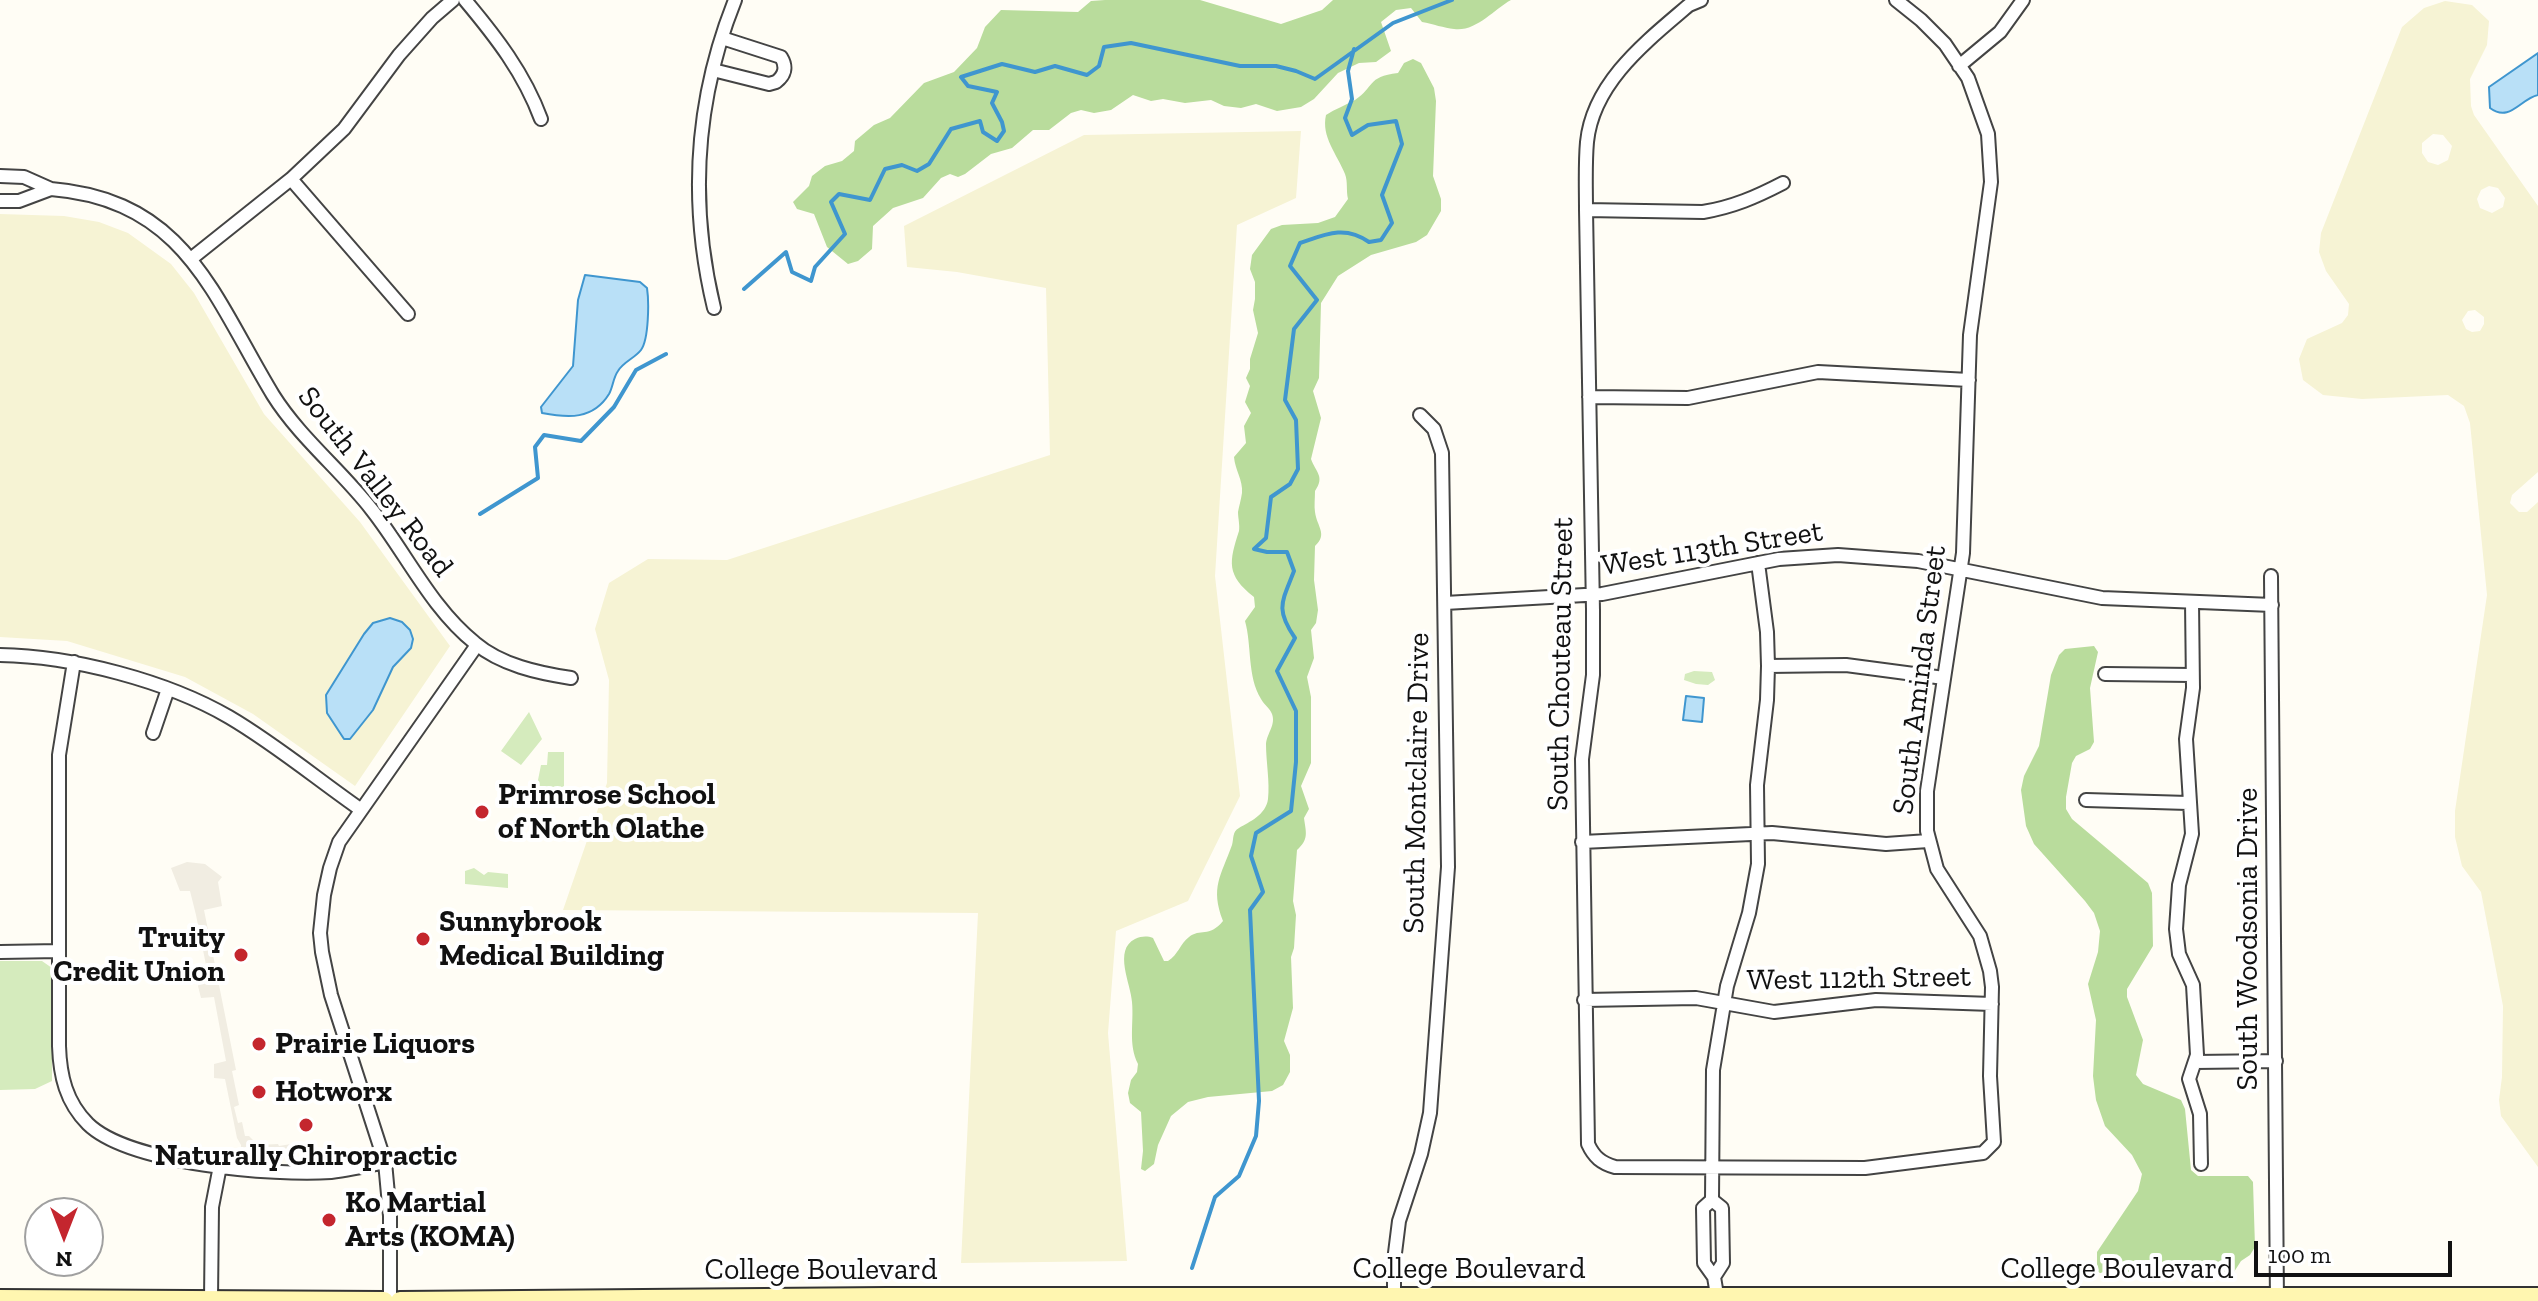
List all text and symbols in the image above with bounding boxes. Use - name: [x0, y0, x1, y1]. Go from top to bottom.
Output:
- street label: South Valley Road: [290, 380, 460, 584]
- street label: West 113th Street: [1599, 514, 1825, 584]
- street label: South Chouteau Street: [1540, 517, 1582, 811]
- street label: South Aminda Street: [1886, 543, 1954, 817]
- street label: South Montclaire Drive: [1396, 632, 1438, 934]
- place label: Primrose School of North Olathe: [498, 777, 715, 848]
- street label: South Woodsonia Drive: [2230, 788, 2266, 1090]
- marker: Primrose School of North Olathe: [473, 803, 491, 821]
- place label: Sunnybrook Medical Building: [439, 904, 664, 974]
- place label: Truity Credit Union: [53, 920, 225, 990]
- marker: Sunnybrook Medical Building: [414, 930, 432, 948]
- marker: Truity Credit Union: [232, 946, 250, 964]
- street label: West 112th Street: [1747, 959, 1971, 999]
- place label: Prairie Liquors: [275, 1026, 475, 1062]
- marker: Prairie Liquors: [250, 1035, 268, 1053]
- place label: Hotworx: [275, 1074, 392, 1110]
- marker: Hotworx: [250, 1083, 268, 1101]
- marker: Naturally Chiropractic: [297, 1116, 315, 1134]
- place label: Naturally Chiropractic: [155, 1138, 457, 1174]
- place label: Ko Martial Arts (KOMA): [345, 1185, 515, 1256]
- north arrow: [24, 1197, 104, 1277]
- marker: Ko Martial Arts (KOMA): [320, 1211, 338, 1229]
- scale bar: [2258, 1225, 2456, 1275]
- text: 100 m: [2268, 1240, 2331, 1269]
- text: N: [56, 1246, 72, 1273]
- street label: College Boulevard: [1353, 1251, 1585, 1287]
- street label: College Boulevard: [2001, 1251, 2233, 1287]
- street label: College Boulevard: [705, 1252, 937, 1288]

